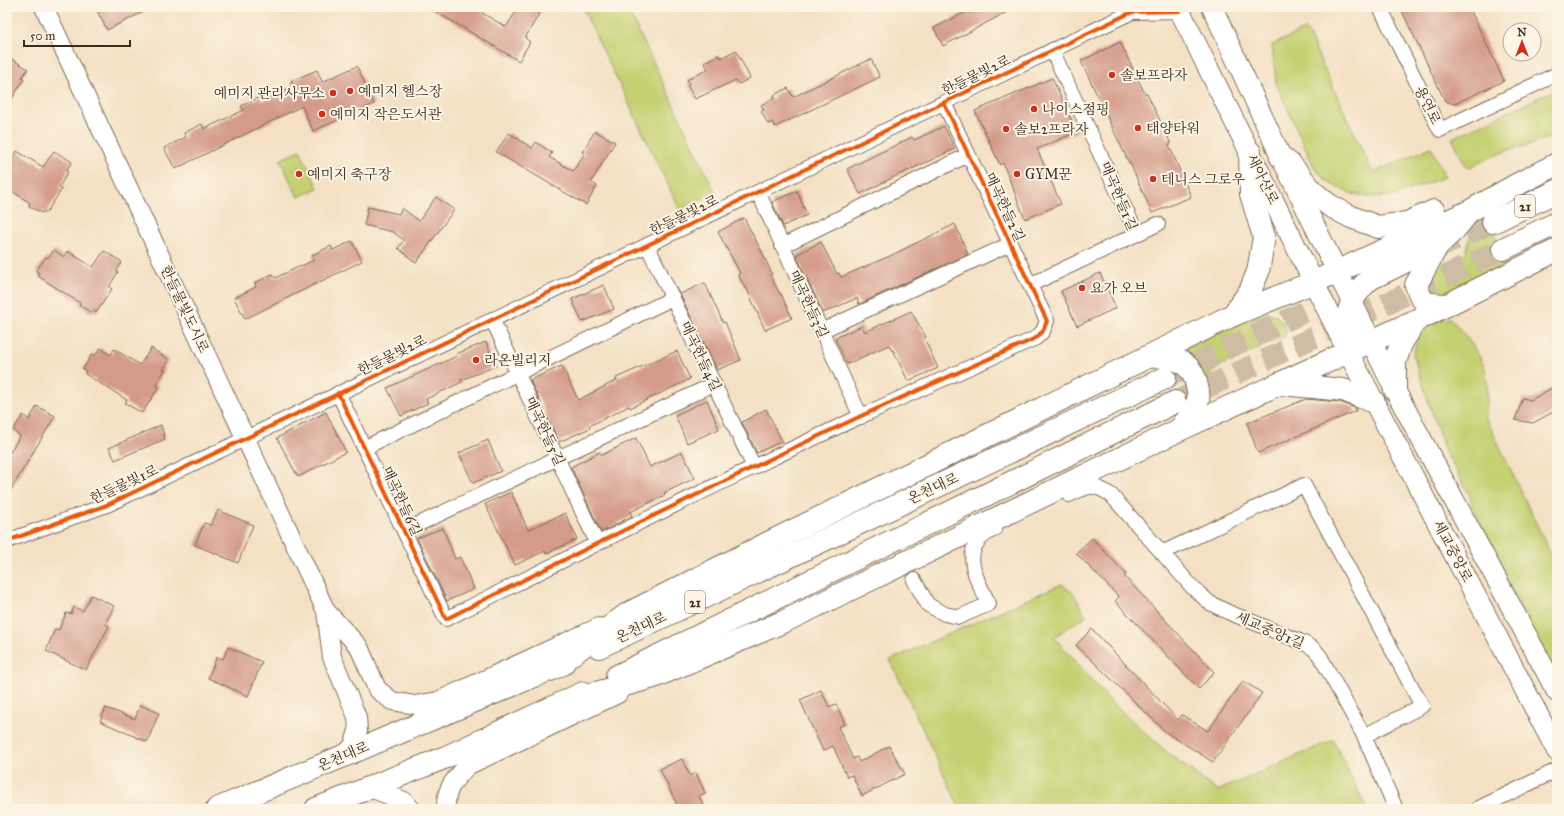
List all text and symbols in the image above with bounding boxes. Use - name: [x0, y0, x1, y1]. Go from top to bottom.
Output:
- scale bar: [24, 22, 130, 48]
- north arrow: [1502, 22, 1542, 62]
- text: N: [1517, 26, 1527, 39]
- text: 50 m: [30, 29, 55, 43]
- street label: 한들물빛2로: [939, 51, 1014, 99]
- place label: 솔보프라자: [1120, 67, 1188, 84]
- marker: 솔보프라자: [1107, 70, 1117, 80]
- place label: 예미지 헬스장: [358, 83, 443, 100]
- street label: 용연로: [1411, 83, 1444, 128]
- place label: 예미지 관리사무소: [214, 85, 325, 102]
- marker: 예미지 헬스장: [345, 86, 355, 96]
- marker: 예미지 관리사무소: [328, 88, 338, 98]
- place label: 나이스점핑: [1042, 101, 1110, 118]
- marker: 나이스점핑: [1029, 104, 1039, 114]
- place label: 예미지 작은도서관: [330, 106, 442, 123]
- marker: 예미지 작은도서관: [317, 109, 327, 119]
- place label: 태양타워: [1146, 120, 1200, 137]
- place label: 솔보2프라자: [1014, 121, 1089, 138]
- marker: 태양타워: [1133, 123, 1143, 133]
- marker: 솔보2프라자: [1001, 124, 1011, 134]
- street label: 새아산로: [1243, 151, 1282, 208]
- street label: 매곡한들1길: [1096, 159, 1141, 233]
- place label: 예미지 축구장: [307, 166, 392, 183]
- place label: GYM꾼: [1025, 166, 1073, 183]
- marker: 예미지 축구장: [294, 169, 304, 179]
- marker: GYM꾼: [1012, 169, 1022, 179]
- street label: 매곡한들2길: [981, 170, 1028, 245]
- place label: 테니스 그로우: [1161, 171, 1245, 188]
- marker: 테니스 그로우: [1148, 174, 1158, 184]
- street label: 한들물빛2로: [647, 191, 722, 239]
- road number: 21: [1515, 195, 1535, 217]
- street label: 한들물빛도시로: [157, 263, 212, 356]
- street label: 매곡한들3길: [785, 267, 832, 341]
- place label: 요가 오브: [1090, 280, 1148, 297]
- marker: 요가 오브: [1077, 283, 1087, 293]
- street label: 매곡한들4길: [676, 319, 725, 394]
- street label: 한들물빛2로: [355, 331, 430, 379]
- place label: 라온빌리지: [484, 352, 552, 369]
- marker: 라온빌리지: [471, 355, 481, 365]
- street label: 매곡한들5길: [521, 394, 568, 468]
- street label: 한들물빛1로: [87, 461, 161, 508]
- street label: 매곡한들6길: [378, 464, 425, 539]
- street label: 온천대로: [905, 469, 962, 508]
- street label: 세교중앙로: [1429, 517, 1476, 585]
- road number: 21: [685, 591, 705, 613]
- street label: 온천대로: [613, 608, 670, 647]
- street label: 세교중앙1길: [1233, 608, 1307, 653]
- street label: 온천대로: [315, 738, 372, 775]

